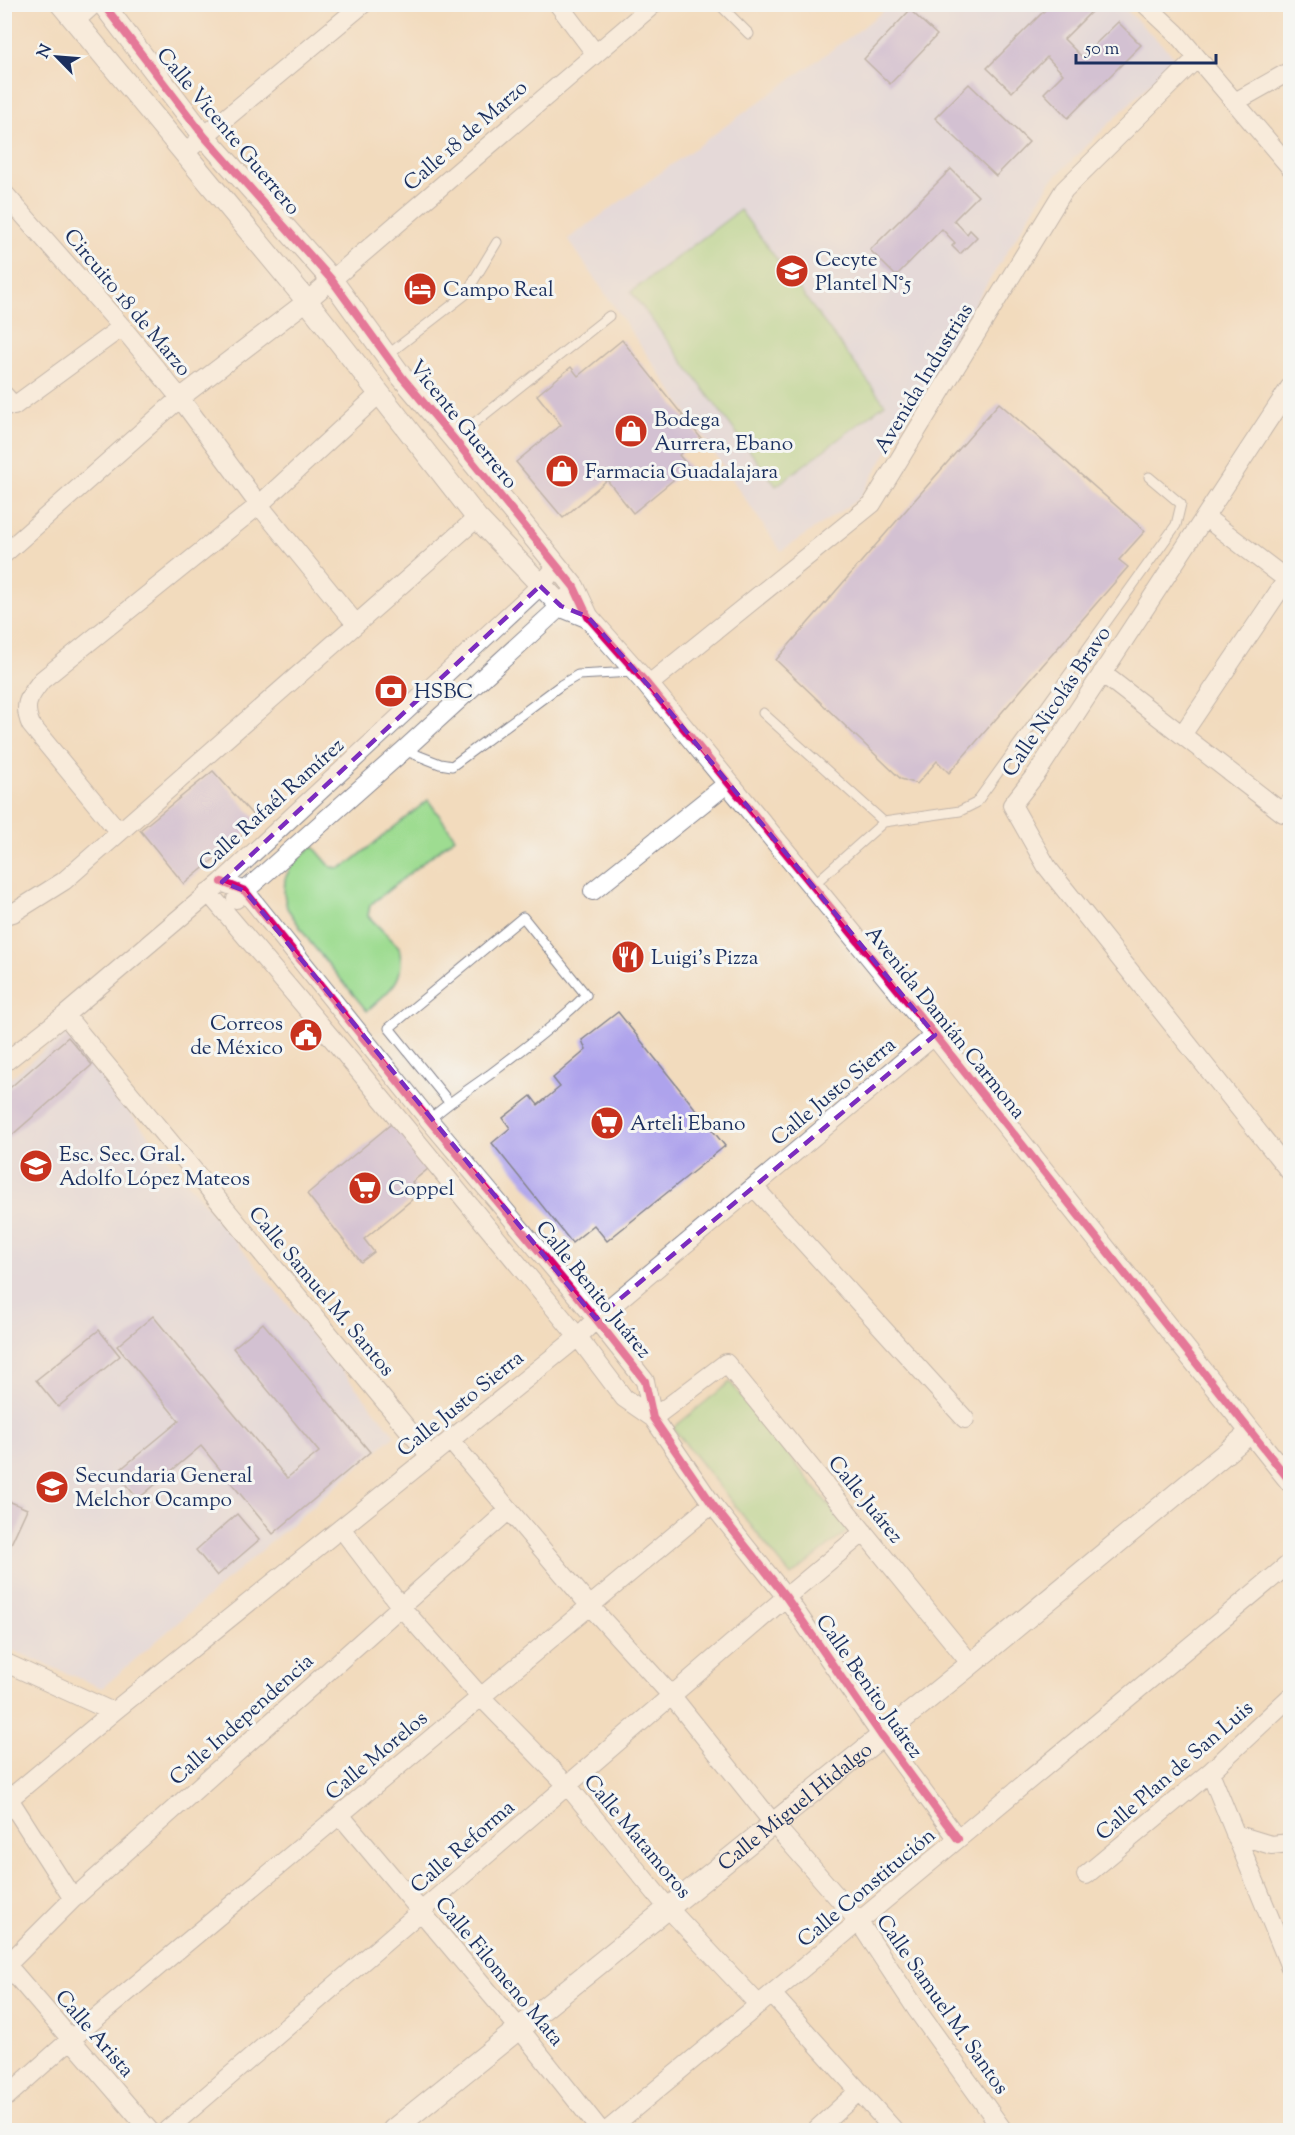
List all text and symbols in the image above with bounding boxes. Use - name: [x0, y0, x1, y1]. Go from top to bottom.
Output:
- north arrow: [27, 27, 87, 87]
- scale bar: [1076, 27, 1216, 65]
- text: 50 m: [1084, 37, 1120, 63]
- text: N: [33, 41, 59, 62]
- street label: Calle Vicente Guerrero: [148, 42, 307, 223]
- street label: Calle 18 de Marzo: [398, 74, 535, 199]
- street label: Circuito 18 de Marzo: [56, 223, 197, 384]
- place label: Cecyte Plantel N°5: [815, 246, 911, 300]
- school or university icon: Cecyte Plantel N°5: [774, 253, 810, 289]
- hotel icon: Campo Real: [402, 271, 438, 307]
- place label: Campo Real: [443, 276, 554, 306]
- street label: Avenida Industrias: [868, 298, 981, 460]
- street label: Vicente Guerrero: [401, 354, 524, 496]
- place label: Bodega Aurrera, Ebano: [654, 406, 793, 460]
- shop icon: Bodega Aurrera, Ebano: [613, 413, 649, 449]
- shop icon: Farmacia Guadalajara: [544, 453, 580, 489]
- place label: Farmacia Guadalajara: [585, 458, 779, 488]
- street label: Calle Nicolás Bravo: [996, 621, 1119, 784]
- bank icon: HSBC: [373, 673, 409, 709]
- place label: HSBC: [414, 678, 473, 708]
- street label: Calle Rafaél Ramírez: [193, 732, 352, 879]
- street label: Avenida Damián Carmona: [857, 920, 1032, 1127]
- restaurant icon: Luigi's Pizza: [610, 939, 646, 975]
- place label: Luigi's Pizza: [651, 944, 759, 974]
- place label: Correos de México: [190, 1010, 283, 1064]
- public building icon: Correos de México: [288, 1017, 324, 1053]
- street label: Calle Justo Sierra: [765, 1031, 904, 1154]
- supermarket icon: Arteli Ebano: [589, 1105, 625, 1141]
- place label: Arteli Ebano: [630, 1110, 746, 1140]
- place label: Esc. Sec. Gral. Adolfo López Mateos: [59, 1141, 250, 1195]
- school or university icon: Esc. Sec. Gral. Adolfo López Mateos: [18, 1148, 54, 1184]
- supermarket icon: Coppel: [347, 1170, 383, 1206]
- place label: Coppel: [388, 1175, 454, 1205]
- street label: Calle Samuel M. Santos: [240, 1201, 401, 1384]
- street label: Calle Benito Juárez: [527, 1215, 658, 1366]
- street label: Calle Justo Sierra: [391, 1344, 531, 1465]
- street label: Calle Juárez: [820, 1450, 909, 1551]
- place label: Secundaria General Melchor Ocampo: [75, 1462, 253, 1516]
- school or university icon: Secundaria General Melchor Ocampo: [34, 1469, 70, 1505]
- street label: Calle Benito Juárez: [807, 1609, 929, 1765]
- street label: Calle Independencia: [164, 1647, 321, 1793]
- street label: Calle Plan de San Luis: [1090, 1694, 1261, 1849]
- street label: Calle Morelos: [320, 1705, 435, 1808]
- street label: Calle Miguel Hidalgo: [712, 1736, 880, 1879]
- street label: Calle Matamoros: [575, 1769, 697, 1906]
- street label: Calle Reforma: [405, 1793, 522, 1901]
- street label: Calle Constitución: [792, 1822, 943, 1955]
- street label: Calle Filomeno Mata: [427, 1891, 570, 2054]
- street label: Calle Samuel M. Santos: [868, 1909, 1015, 2101]
- street label: Calle Arista: [47, 1984, 140, 2085]

